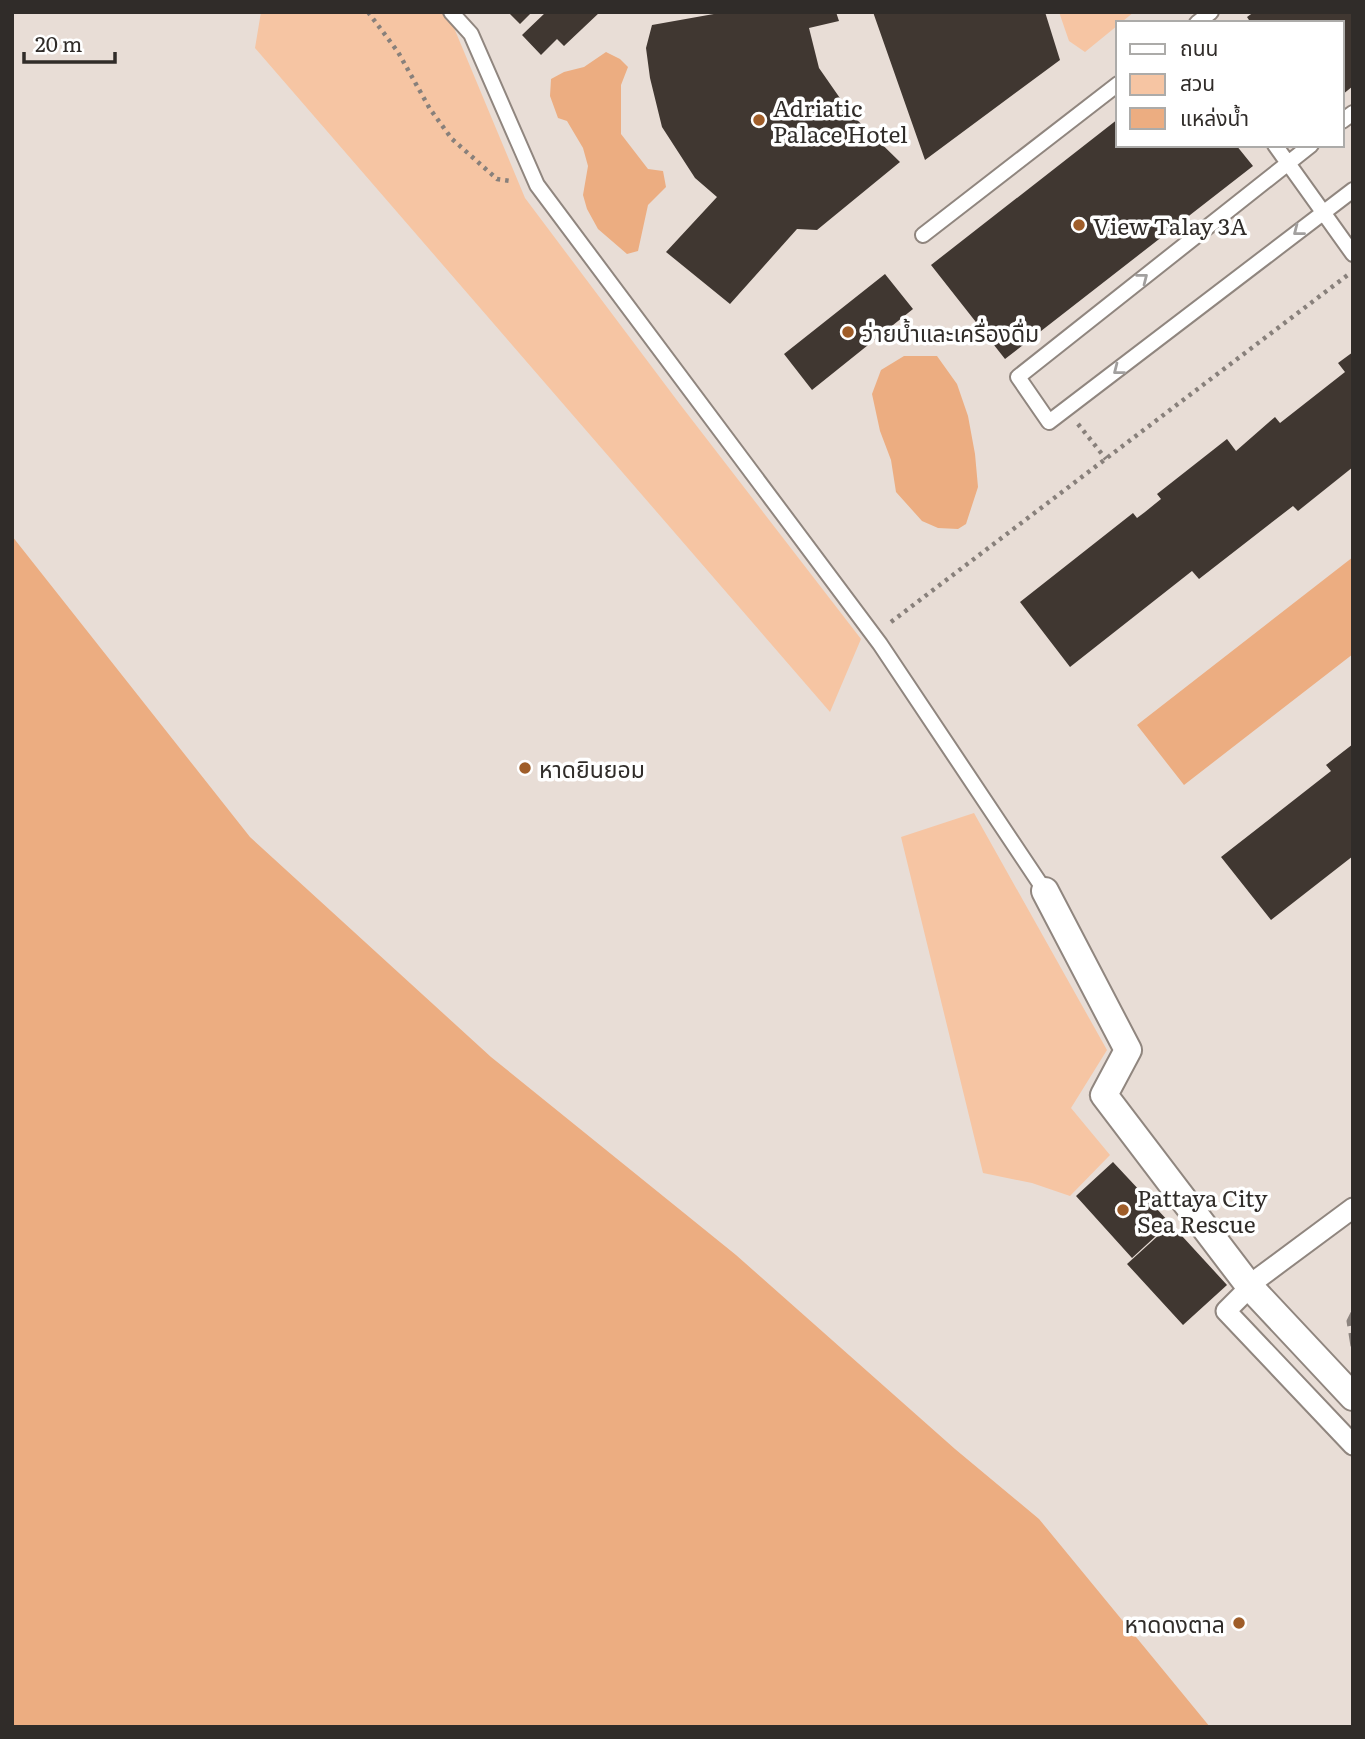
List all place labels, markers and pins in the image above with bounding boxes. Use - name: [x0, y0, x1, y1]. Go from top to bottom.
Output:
- place label: Adriatic Palace Hotel: [773, 90, 908, 150]
- marker: Adriatic Palace Hotel: [751, 112, 767, 128]
- place label: View Talay 3A: [1093, 208, 1247, 242]
- marker: View Talay 3A: [1071, 217, 1087, 233]
- place label: ว่ายน้ำและเครื่องดื่ม: [862, 315, 1039, 349]
- marker: ว่ายน้ำและเครื่องดื่ม: [840, 324, 856, 340]
- place label: หาดยินยอม: [539, 751, 645, 785]
- marker: หาดยินยอม: [517, 760, 533, 776]
- place label: Pattaya City Sea Rescue: [1137, 1180, 1268, 1240]
- marker: Pattaya City Sea Rescue: [1115, 1202, 1131, 1218]
- place label: หาดดงตาล: [1124, 1606, 1225, 1640]
- marker: หาดดงตาล: [1231, 1615, 1247, 1631]

